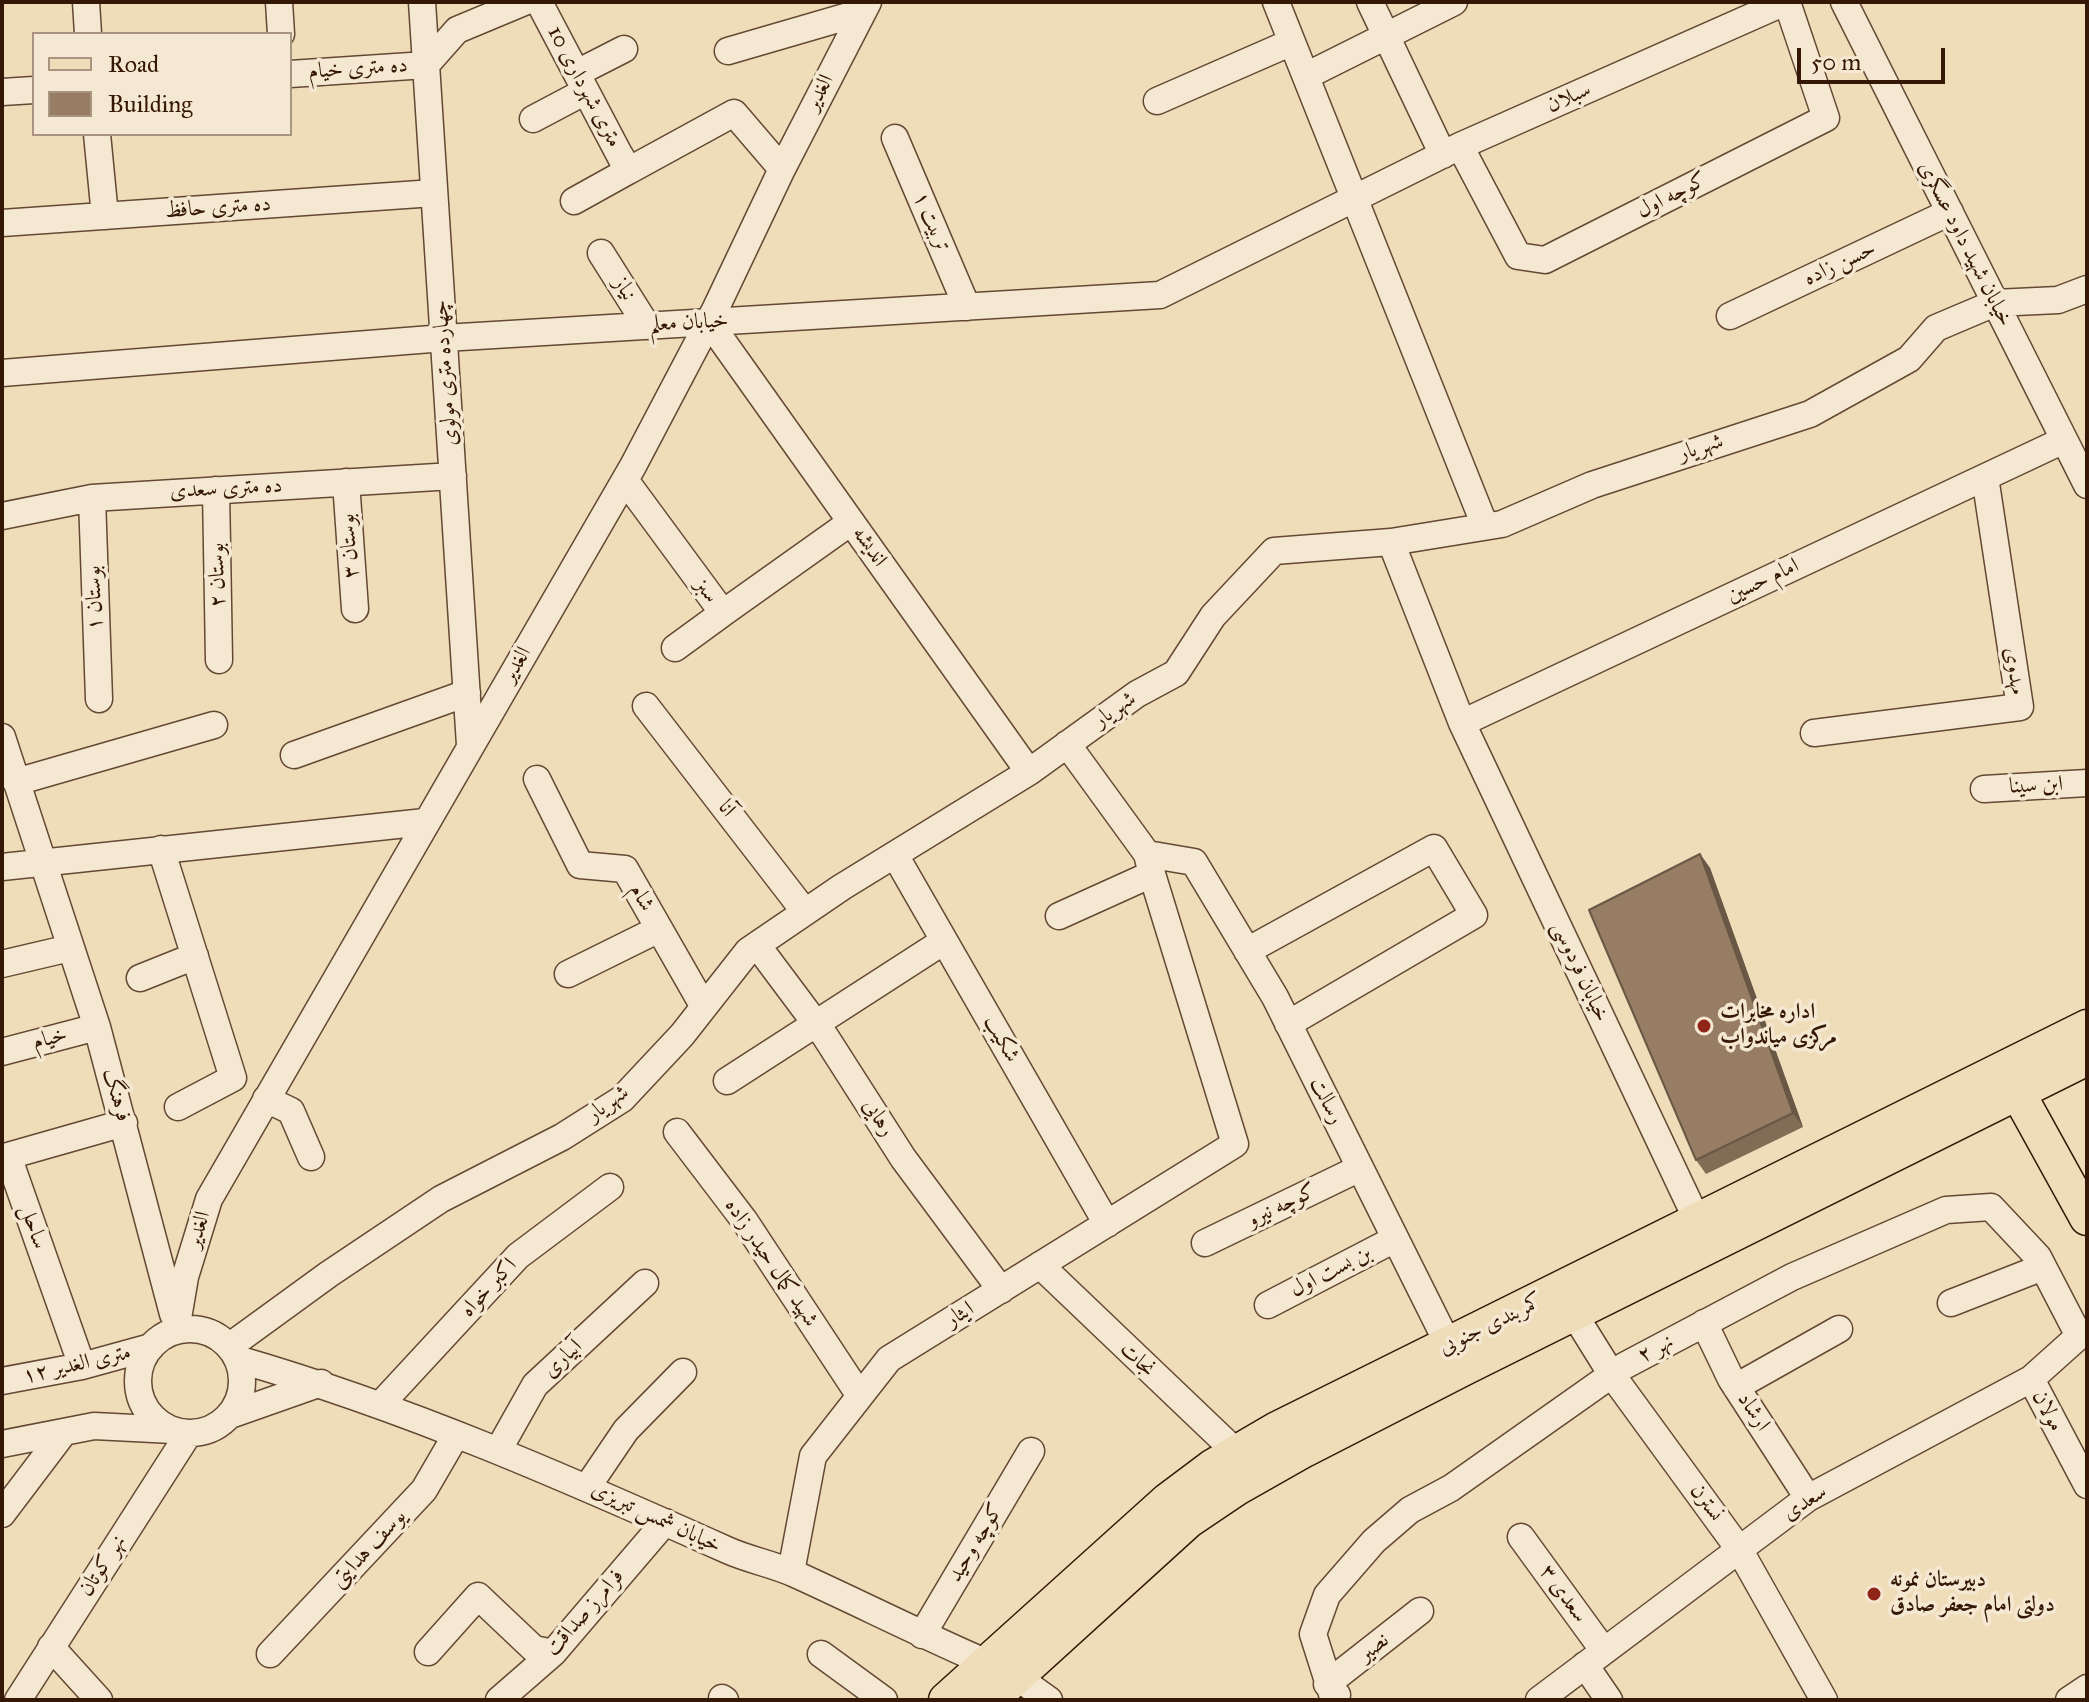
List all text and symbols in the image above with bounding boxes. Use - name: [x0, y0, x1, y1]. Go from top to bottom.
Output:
- street label: 10 متری شهرداری: [541, 22, 627, 152]
- legend: [32, 32, 292, 136]
- scale bar: [1801, 32, 1949, 82]
- text: 50 m: [1811, 47, 1861, 77]
- text: Road: [108, 49, 159, 79]
- street label: ده متری خیام: [307, 52, 409, 86]
- street label: الغدیر: [800, 70, 840, 116]
- street label: سبلان: [1543, 77, 1595, 119]
- text: Building: [108, 89, 193, 119]
- street label: خیابان شهید داود عسگری: [1912, 157, 2018, 331]
- street label: کوچه اول: [1632, 167, 1712, 225]
- street label: تربیت ۱: [907, 188, 955, 256]
- street label: ده متری حافظ: [164, 191, 272, 225]
- street label: حسن زاده: [1800, 236, 1880, 292]
- street label: نیاز: [607, 272, 641, 306]
- street label: چهارده متری مولوی: [428, 299, 464, 447]
- street label: خیابان معلم: [649, 308, 729, 338]
- street label: شهریار: [1675, 428, 1727, 468]
- street label: ده متری سعدی: [169, 473, 283, 505]
- street label: بوستان ۳: [335, 513, 365, 579]
- street label: اندیشه: [846, 522, 892, 572]
- street label: بوستان ۲: [204, 542, 232, 608]
- street label: امام حسین: [1723, 553, 1803, 609]
- street label: بوستان ۱: [81, 565, 109, 631]
- street label: سبز: [688, 573, 724, 609]
- street label: الغدیر: [496, 642, 538, 688]
- street label: مهدوی: [1998, 646, 2030, 696]
- street label: شهریار: [1089, 686, 1141, 734]
- street label: ابن سینا: [2008, 771, 2064, 801]
- street label: آنا: [711, 795, 741, 823]
- street label: شام: [623, 880, 659, 916]
- street label: خیابان فردوسی: [1545, 918, 1615, 1026]
- place label: اداره مخابرات مرکزی میاندواب: [1720, 1000, 1837, 1052]
- street label: شکیب: [977, 1011, 1025, 1067]
- marker: اداره مخابرات مرکزی میاندواب: [1695, 1017, 1713, 1035]
- street label: خیام: [30, 1022, 70, 1056]
- street label: فرهنگ: [96, 1065, 136, 1125]
- street label: رسالت: [1303, 1073, 1349, 1129]
- street label: شهریار: [582, 1080, 634, 1128]
- street label: رهایی: [856, 1094, 900, 1142]
- street label: کوچه نیرو: [1243, 1178, 1321, 1234]
- street label: شهید کمال حیدر زاده: [718, 1194, 824, 1332]
- street label: ساحل: [13, 1201, 53, 1253]
- street label: الغدیر: [181, 1208, 217, 1252]
- street label: بن بست اول: [1286, 1240, 1376, 1304]
- street label: اکبر خواه: [455, 1253, 523, 1323]
- street label: کمربندی جنوبی: [1435, 1288, 1547, 1362]
- street label: ایثار: [941, 1296, 979, 1334]
- street label: نهر ۲: [1634, 1329, 1678, 1369]
- street label: آبیاری: [538, 1334, 588, 1384]
- street label: نجات: [1114, 1337, 1160, 1383]
- street label: ۱۲ متری الغدیر: [20, 1340, 134, 1390]
- street label: مولان: [2025, 1386, 2069, 1436]
- street label: ارشاد: [1731, 1388, 1775, 1436]
- street label: خیابان شمس تبریزی: [587, 1476, 725, 1560]
- street label: نسترن: [1683, 1479, 1729, 1527]
- street label: سعدی: [1778, 1479, 1832, 1527]
- street label: کوچه وحید: [942, 1499, 1010, 1587]
- street label: یوسف هدایتی: [326, 1504, 412, 1594]
- street label: نهر کوتان: [73, 1530, 133, 1602]
- street label: سعدی ۳: [1533, 1560, 1593, 1628]
- street label: فرامرز صداقت: [540, 1564, 630, 1662]
- place label: دبیرستان نمونه دولتی امام جعفر صادق: [1890, 1568, 2055, 1620]
- marker: دبیرستان نمونه دولتی امام جعفر صادق: [1865, 1585, 1883, 1603]
- street label: نصیر: [1353, 1628, 1395, 1668]

